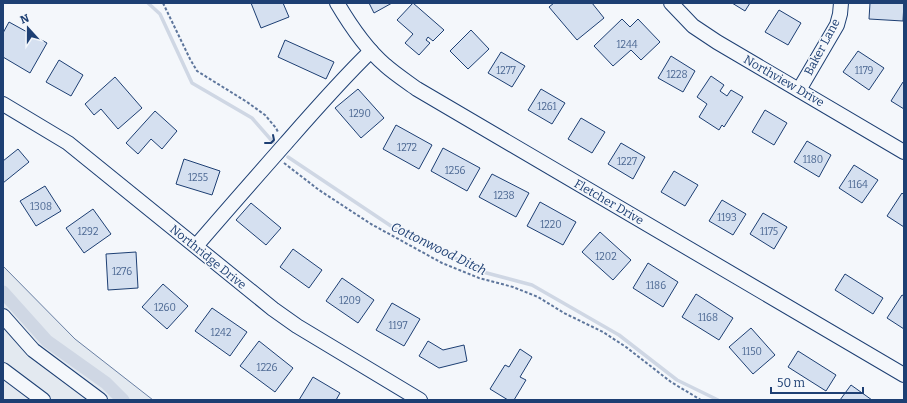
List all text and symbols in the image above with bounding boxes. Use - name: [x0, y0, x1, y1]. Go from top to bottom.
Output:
- north arrow: [8, 8, 48, 48]
- text: N: [18, 11, 31, 27]
- street label: Baker Lane: [801, 16, 843, 78]
- house number: 1244: [616, 39, 638, 51]
- street label: Northview Drive: [741, 52, 827, 110]
- house number: 1277: [496, 65, 516, 77]
- house number: 1179: [855, 65, 874, 77]
- house number: 1228: [667, 69, 687, 81]
- house number: 1261: [537, 101, 557, 113]
- house number: 1290: [349, 108, 371, 120]
- house number: 1272: [397, 142, 417, 154]
- house number: 1180: [803, 154, 823, 166]
- house number: 1227: [617, 156, 637, 168]
- house number: 1256: [445, 165, 465, 177]
- house number: 1255: [188, 172, 208, 184]
- street label: Fletcher Drive: [572, 176, 646, 228]
- house number: 1164: [848, 179, 868, 191]
- house number: 1238: [493, 190, 515, 202]
- house number: 1308: [30, 201, 52, 213]
- house number: 1193: [717, 212, 737, 224]
- water label: Cottonwood Ditch: [389, 219, 489, 278]
- house number: 1220: [540, 219, 562, 231]
- street label: Northridge Drive: [167, 222, 249, 292]
- house number: 1292: [78, 226, 98, 238]
- house number: 1175: [760, 226, 778, 238]
- house number: 1202: [595, 251, 617, 263]
- house number: 1276: [112, 266, 132, 278]
- house number: 1186: [646, 280, 666, 292]
- house number: 1209: [339, 295, 361, 307]
- house number: 1260: [154, 302, 176, 314]
- house number: 1168: [698, 312, 718, 324]
- house number: 1197: [389, 320, 407, 332]
- house number: 1242: [211, 327, 231, 339]
- house number: 1150: [742, 346, 762, 358]
- house number: 1226: [257, 362, 278, 374]
- scale bar: [771, 369, 863, 395]
- text: 50 m: [777, 376, 806, 390]

